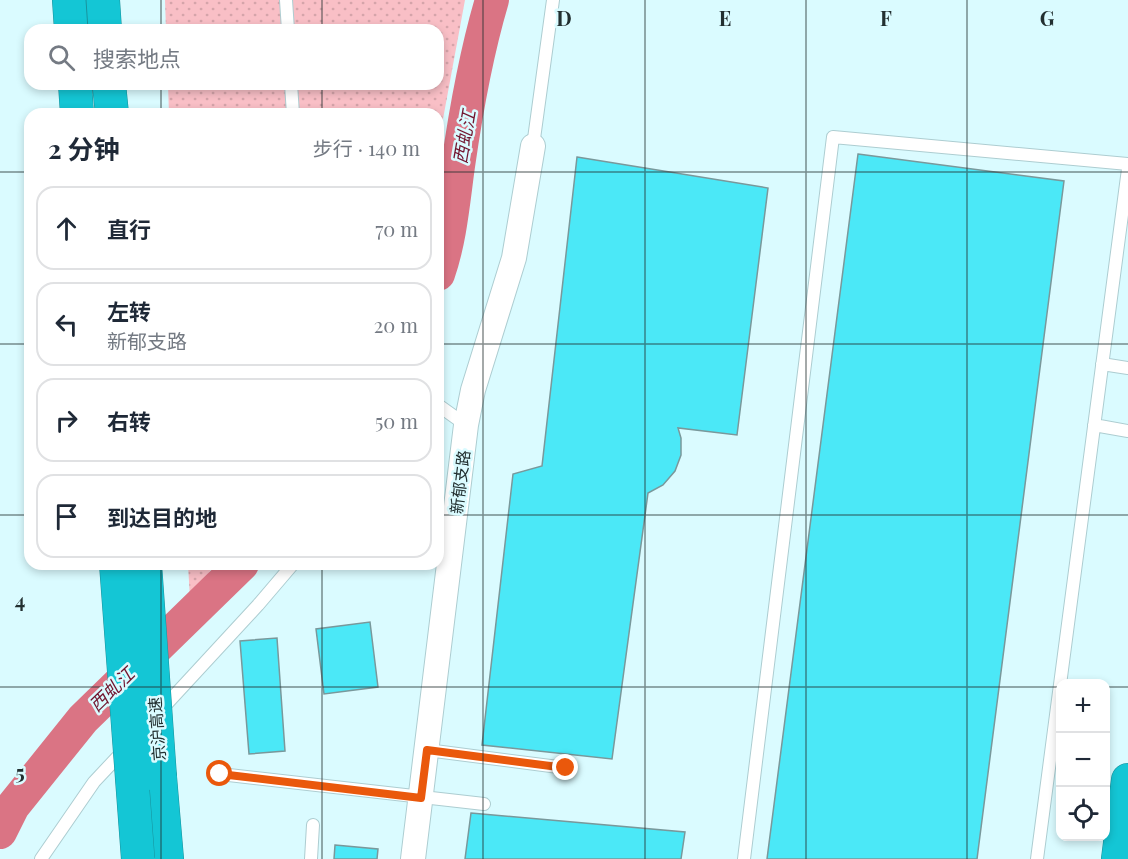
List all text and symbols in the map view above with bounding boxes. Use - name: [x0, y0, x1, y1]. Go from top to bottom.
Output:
- text: D: [556, 4, 572, 31]
- text: E: [719, 4, 731, 31]
- text: F: [880, 4, 892, 31]
- text: G: [1040, 4, 1055, 31]
- search box: [24, 24, 444, 90]
- icon: search: [45, 41, 78, 74]
- text: 搜索地点: [93, 43, 181, 73]
- water label: 西虬江: [448, 106, 481, 165]
- text: 2 分钟: [48, 131, 119, 166]
- text: 步行 · 140 m: [313, 134, 420, 161]
- icon: ahead: [50, 212, 83, 245]
- text: 直行: [107, 214, 151, 244]
- text: 70 m: [375, 215, 418, 242]
- text: 左转: [107, 296, 151, 326]
- icon: left: [50, 308, 83, 341]
- text: 20 m: [374, 311, 418, 338]
- text: 新郁支路: [107, 327, 187, 354]
- icon: right: [50, 404, 83, 437]
- text: 右转: [107, 406, 151, 436]
- text: 50 m: [375, 407, 418, 434]
- street label: 新郁支路: [445, 449, 474, 515]
- icon: arrive: [50, 500, 83, 533]
- text: 到达目的地: [107, 502, 217, 532]
- text: 4: [15, 586, 25, 613]
- water label: 西虬江: [84, 661, 141, 717]
- map controls: [1056, 679, 1110, 841]
- button: +: [1056, 679, 1110, 733]
- street label: 京沪高速: [144, 696, 169, 762]
- button: −: [1056, 733, 1110, 787]
- route end: [552, 754, 578, 780]
- text: 5: [15, 758, 25, 785]
- route start: [206, 760, 232, 786]
- button: locate: [1056, 787, 1110, 841]

